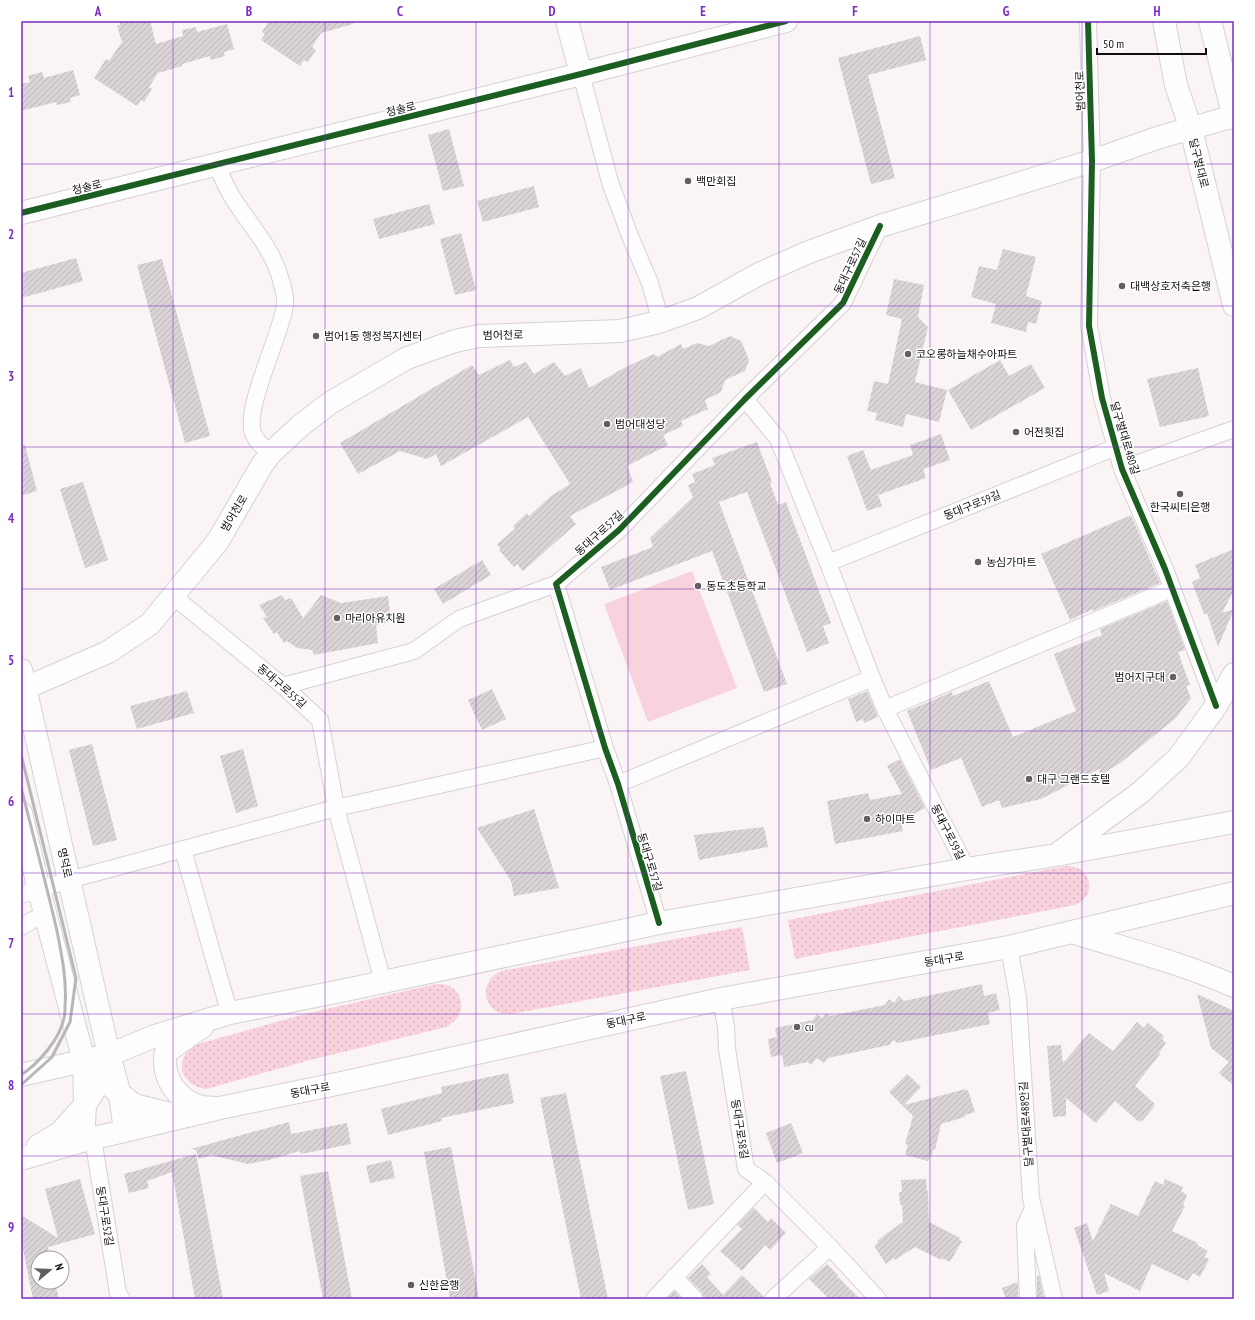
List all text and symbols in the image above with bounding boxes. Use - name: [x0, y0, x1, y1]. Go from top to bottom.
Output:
- text: A: [94, 3, 102, 20]
- text: B: [246, 3, 252, 20]
- text: C: [397, 3, 403, 20]
- text: D: [549, 3, 556, 20]
- text: E: [700, 3, 706, 20]
- text: F: [852, 3, 858, 20]
- text: G: [1003, 3, 1010, 20]
- text: H: [1154, 3, 1161, 20]
- scale bar: [1097, 30, 1206, 56]
- text: 50 m: [1103, 36, 1124, 51]
- street label: 범어천로: [1072, 71, 1088, 111]
- text: 1: [8, 84, 14, 101]
- street label: 청솔로: [385, 99, 417, 119]
- street label: 달구벌대로: [1186, 137, 1212, 189]
- place label: 백만회집: [696, 174, 736, 188]
- marker: 백만회집: [683, 176, 693, 186]
- street label: 청솔로: [71, 177, 103, 197]
- text: 2: [8, 226, 14, 243]
- street label: 동대구로57길: [831, 236, 869, 296]
- place label: 대백상호저축은행: [1130, 279, 1211, 293]
- marker: 대백상호저축은행: [1117, 281, 1127, 291]
- street label: 범어천로: [483, 328, 523, 342]
- place label: 범어1동 행정복지센터: [324, 329, 422, 343]
- marker: 범어1동 행정복지센터: [311, 331, 321, 341]
- place label: 코오롱하늘채수아파트: [916, 347, 1017, 361]
- marker: 코오롱하늘채수아파트: [903, 349, 913, 359]
- text: 3: [8, 368, 14, 385]
- street label: 달구벌대로480길: [1107, 400, 1143, 476]
- place label: 범어대성당: [615, 417, 666, 431]
- marker: 범어대성당: [602, 419, 612, 429]
- place label: 어전횟집: [1024, 425, 1064, 439]
- marker: 어전횟집: [1011, 427, 1021, 437]
- street label: 동대구로59길: [941, 487, 1003, 523]
- marker: 한국씨티은행: [1175, 489, 1185, 499]
- street label: 범어천로: [218, 492, 250, 534]
- place label: 한국씨티은행: [1150, 500, 1210, 514]
- street label: 동대구로57길: [572, 508, 626, 558]
- text: 4: [8, 510, 15, 527]
- place label: 농심가마트: [986, 555, 1037, 569]
- marker: 농심가마트: [973, 557, 983, 567]
- place label: 동도초등학교: [706, 579, 767, 593]
- marker: 동도초등학교: [693, 581, 703, 591]
- place label: 마리아유치원: [345, 611, 406, 625]
- marker: 마리아유치원: [332, 613, 342, 623]
- text: 5: [8, 652, 14, 669]
- street label: 동대구로55길: [255, 661, 309, 711]
- place label: 범어지구대: [1114, 670, 1165, 684]
- marker: 범어지구대: [1168, 672, 1178, 682]
- place label: 대구 그랜드호텔: [1037, 772, 1110, 786]
- marker: 대구 그랜드호텔: [1024, 774, 1034, 784]
- text: 6: [8, 793, 14, 810]
- street label: 동대구로59길: [928, 802, 968, 862]
- place label: 하이마트: [875, 812, 915, 826]
- marker: 하이마트: [862, 814, 872, 824]
- street label: 동대구로57길: [634, 831, 666, 893]
- street label: 명덕로: [55, 847, 75, 879]
- text: 7: [8, 935, 14, 952]
- street label: 동대구로: [923, 949, 965, 969]
- street label: 동대구로: [605, 1009, 647, 1031]
- place label: cu: [805, 1020, 814, 1034]
- marker: cu: [792, 1022, 802, 1032]
- text: 8: [8, 1077, 14, 1094]
- street label: 동대구로: [289, 1079, 331, 1101]
- street label: 달구벌대로488안길: [1016, 1081, 1036, 1167]
- street label: 동대구로58길: [728, 1098, 752, 1160]
- street label: 동대구로52길: [93, 1185, 117, 1247]
- text: 9: [8, 1219, 14, 1236]
- north arrow: [30, 1250, 70, 1290]
- text: N: [52, 1262, 67, 1272]
- place label: 신한은행: [419, 1278, 459, 1292]
- marker: 신한은행: [406, 1280, 416, 1290]

